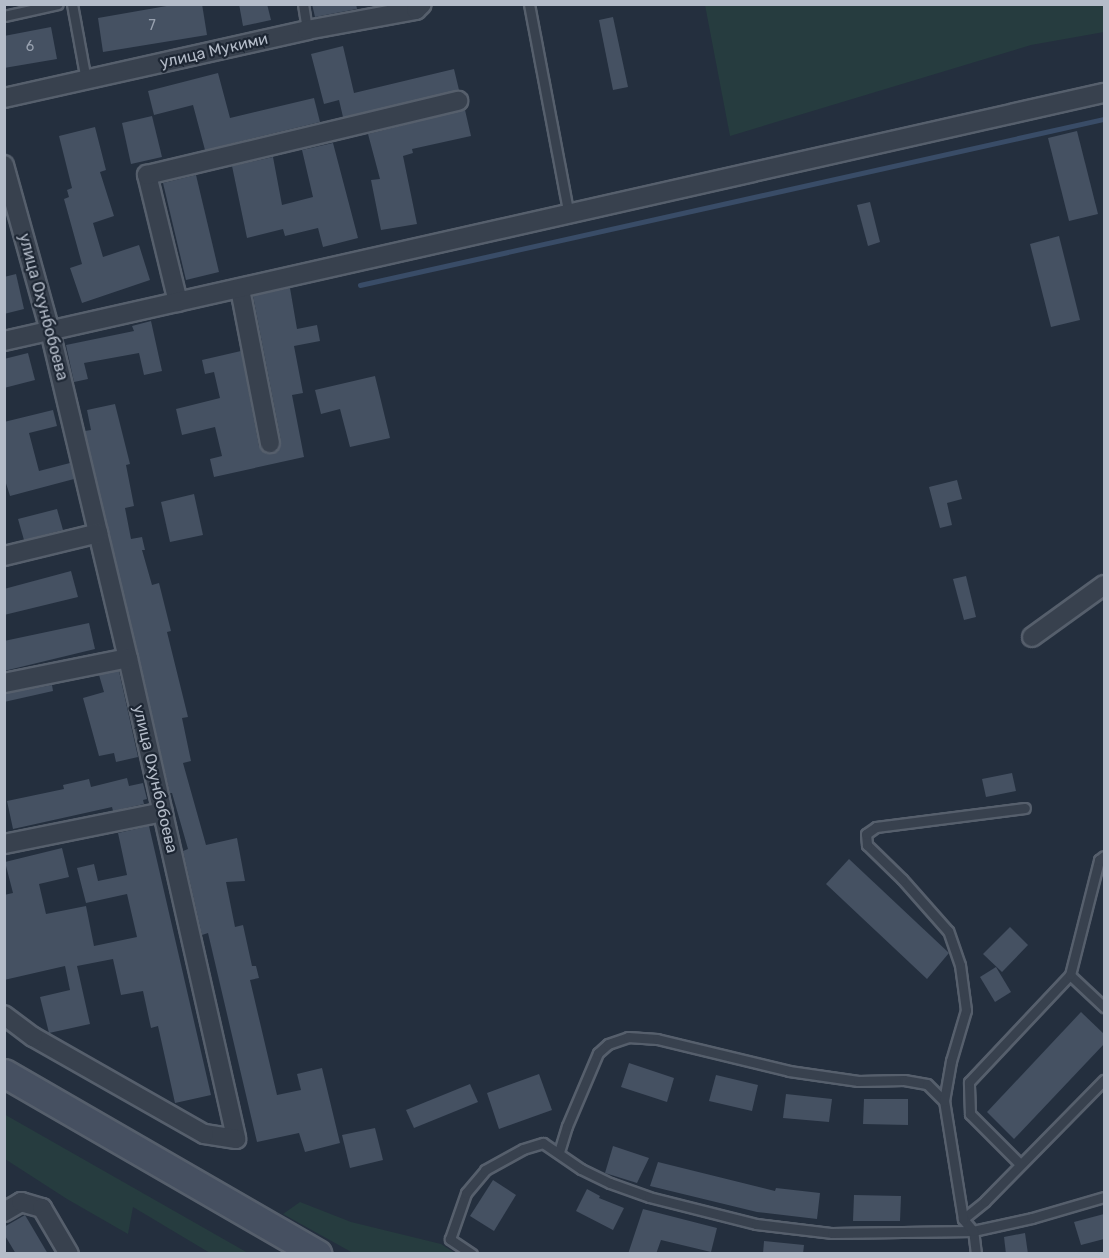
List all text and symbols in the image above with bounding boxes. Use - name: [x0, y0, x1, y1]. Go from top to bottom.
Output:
- house number: 7: [148, 18, 156, 34]
- street label: улица Мукими: [158, 29, 270, 73]
- house number: 6: [26, 39, 34, 55]
- street label: улица Охунбобоева: [14, 231, 72, 383]
- street label: улица Охунбобоева: [129, 703, 181, 855]

